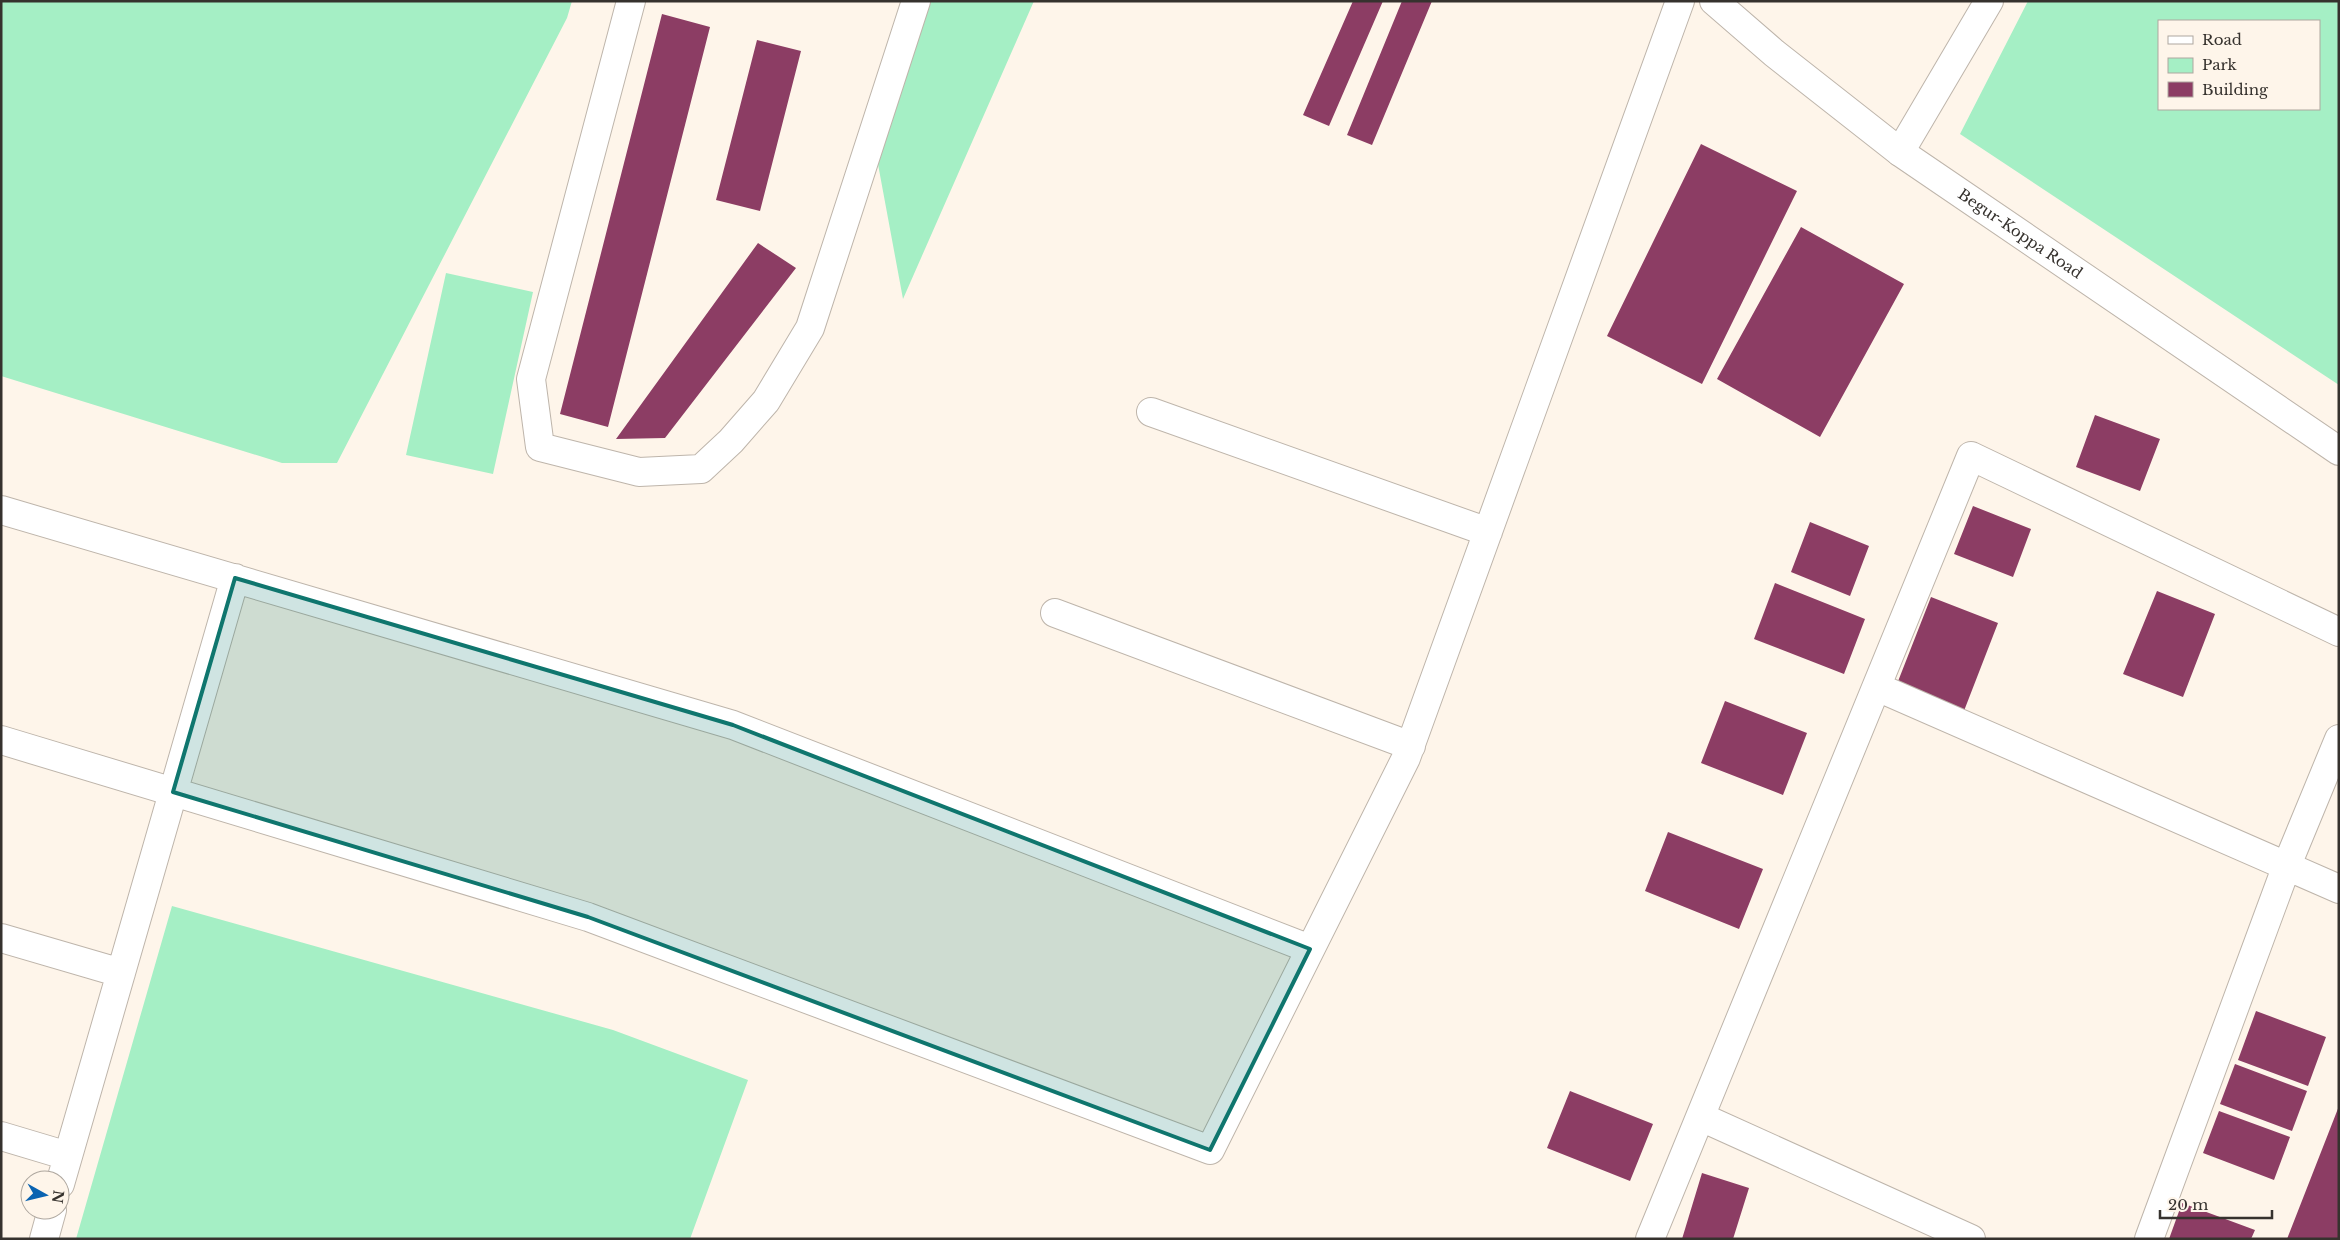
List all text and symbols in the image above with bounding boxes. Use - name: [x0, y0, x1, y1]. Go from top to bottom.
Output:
- legend: [2158, 20, 2320, 110]
- text: Road: [2202, 30, 2242, 49]
- text: Park: [2202, 55, 2238, 74]
- text: Building: [2202, 80, 2269, 99]
- street label: Begur-Koppa Road: [1955, 184, 2086, 282]
- north arrow: [20, 1170, 70, 1220]
- scale bar: [2160, 1188, 2272, 1220]
- text: N: [48, 1189, 68, 1205]
- text: 20 m: [2168, 1195, 2208, 1214]

